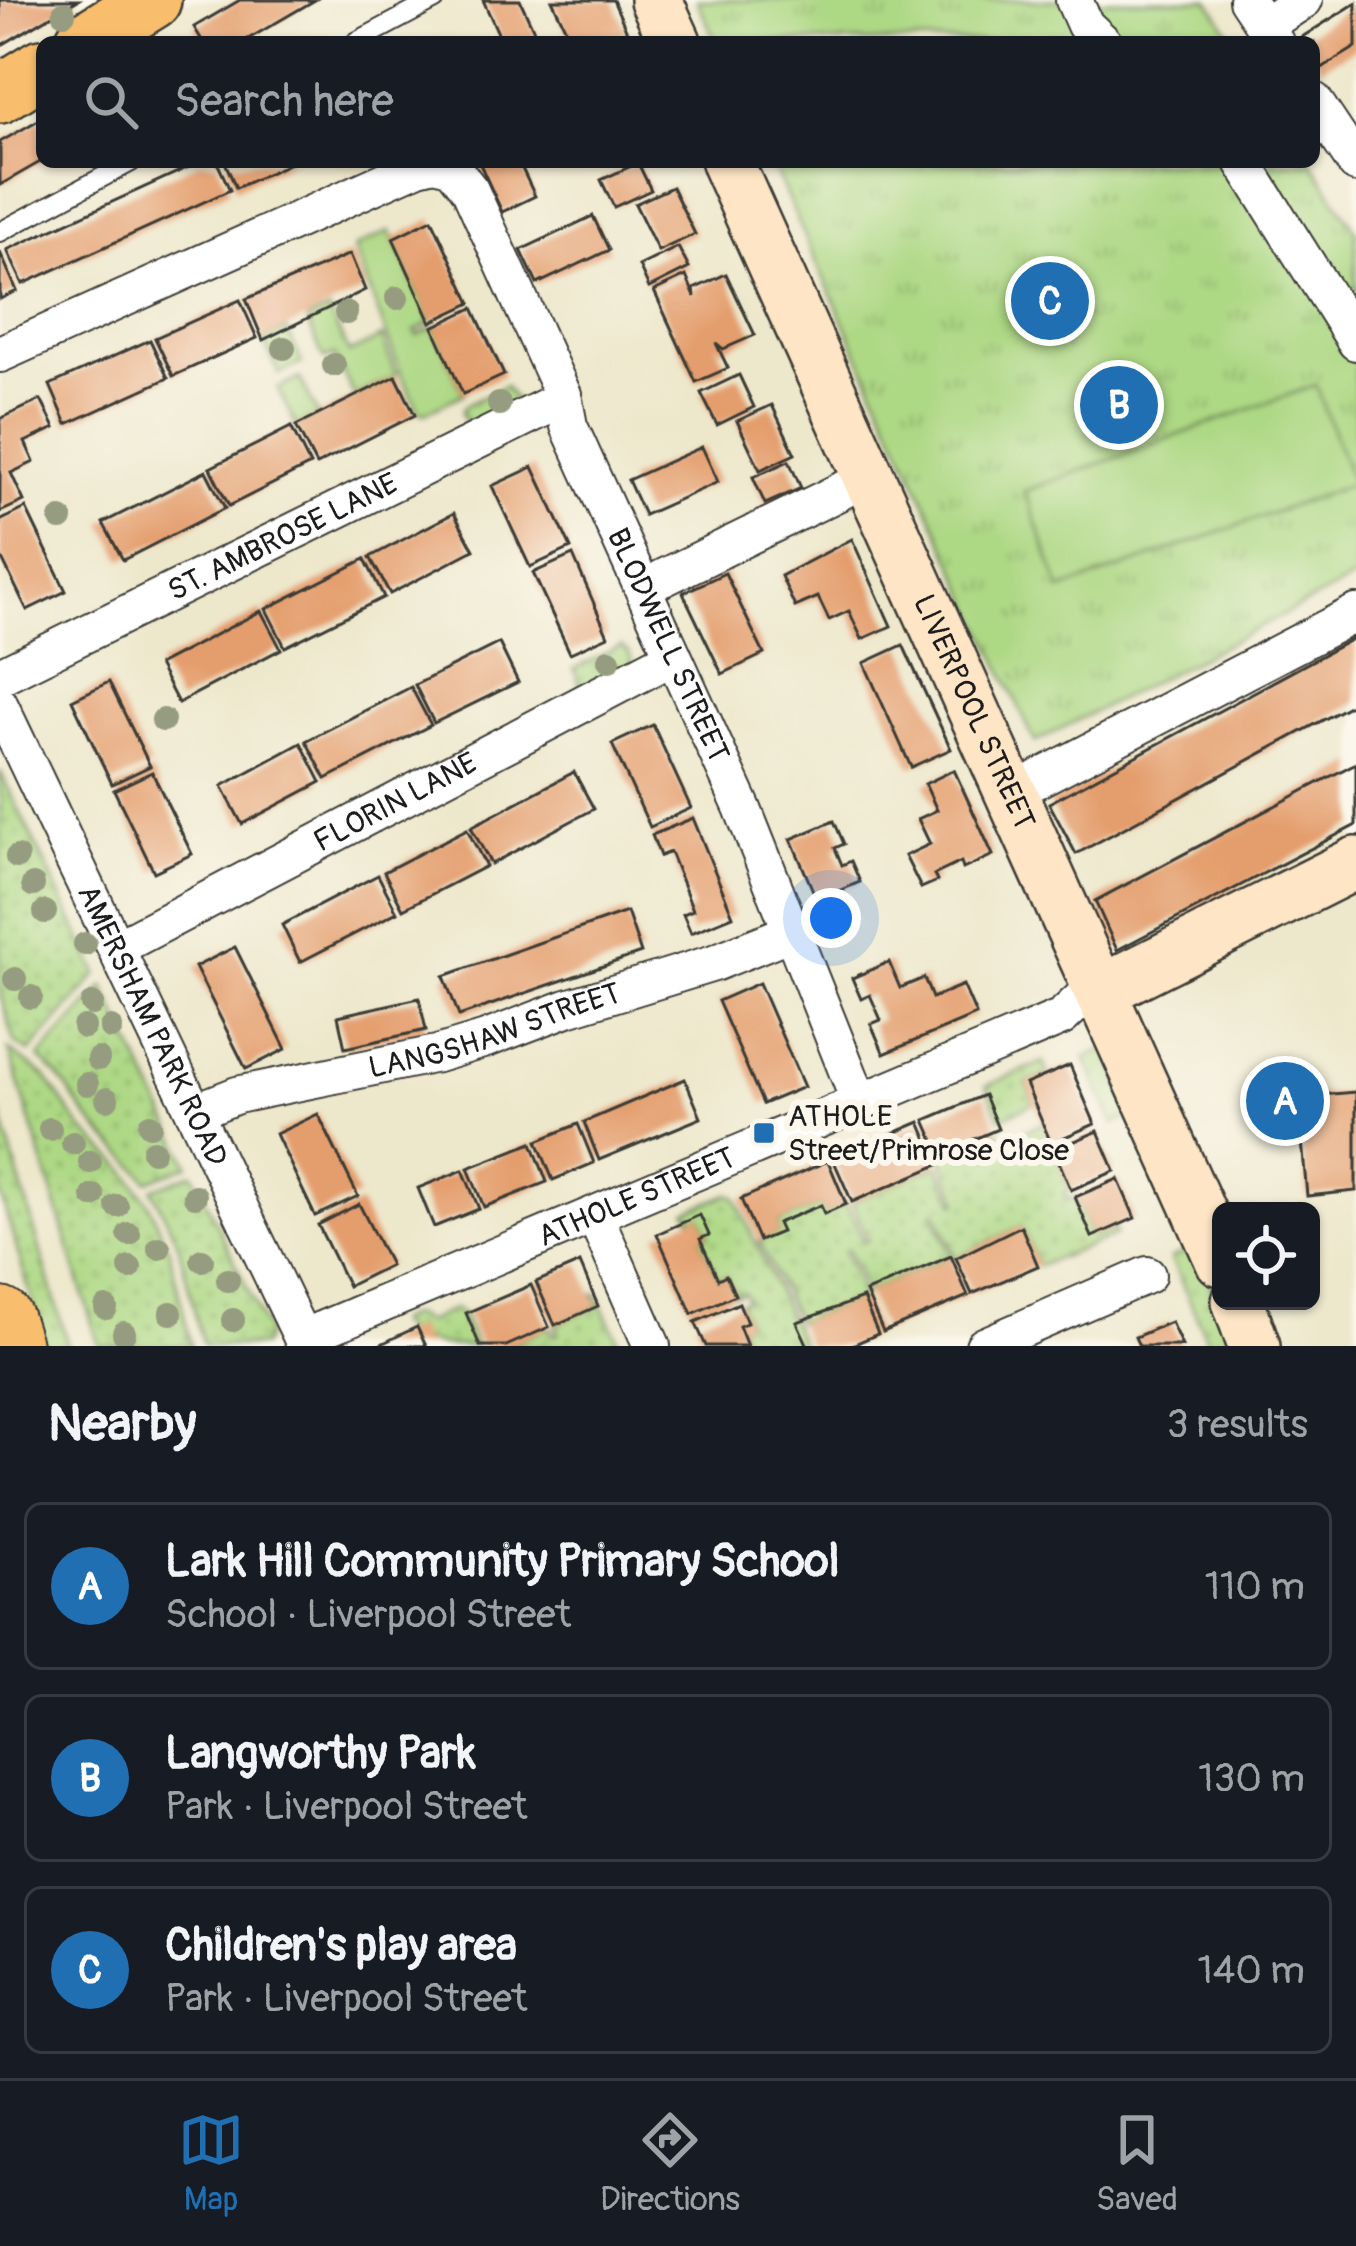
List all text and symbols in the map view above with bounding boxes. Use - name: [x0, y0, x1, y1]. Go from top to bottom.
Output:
- search box: [36, 36, 1320, 168]
- icon: search: [78, 69, 144, 135]
- text: Search here: [174, 74, 394, 130]
- pin: C: [1011, 256, 1089, 346]
- pin: B: [1080, 360, 1158, 450]
- street label: ST. AMBROSE LANE: [162, 465, 404, 609]
- street label: BLODWELL STREET: [599, 522, 737, 768]
- street label: LIVERPOOL STREET: [905, 589, 1043, 835]
- street label: FLORIN LANE: [307, 744, 483, 860]
- street label: AMERSHAM PARK ROAD: [70, 879, 236, 1172]
- your location: [801, 888, 861, 948]
- street label: LANGSHAW STREET: [365, 974, 625, 1086]
- pin: A: [1246, 1056, 1324, 1146]
- place label: ATHOLE Street/Primrose Close: [788, 1098, 1069, 1169]
- marker: ATHOLE Street/Primrose Close: [751, 1120, 777, 1146]
- street label: ATHOLE STREET: [532, 1139, 740, 1255]
- map controls: [1212, 1202, 1320, 1310]
- button: locate: [1212, 1202, 1320, 1310]
- text: Nearby: [48, 1392, 196, 1456]
- text: 3 results: [1167, 1400, 1308, 1449]
- text: Lark Hill Community Primary School: [165, 1534, 839, 1590]
- text: A: [77, 1562, 103, 1611]
- text: 110 m: [1205, 1562, 1305, 1611]
- text: School · Liverpool Street: [165, 1590, 571, 1639]
- text: Langworthy Park: [165, 1726, 476, 1782]
- text: B: [79, 1754, 101, 1803]
- text: 130 m: [1198, 1754, 1305, 1803]
- text: Park · Liverpool Street: [165, 1782, 527, 1831]
- text: Children's play area: [165, 1918, 517, 1974]
- text: C: [78, 1946, 102, 1995]
- text: 140 m: [1197, 1946, 1305, 1995]
- text: Park · Liverpool Street: [165, 1974, 527, 2023]
- tab: Map: [178, 2107, 244, 2220]
- tab: Directions: [600, 2107, 740, 2220]
- tab: Saved: [1096, 2107, 1178, 2220]

